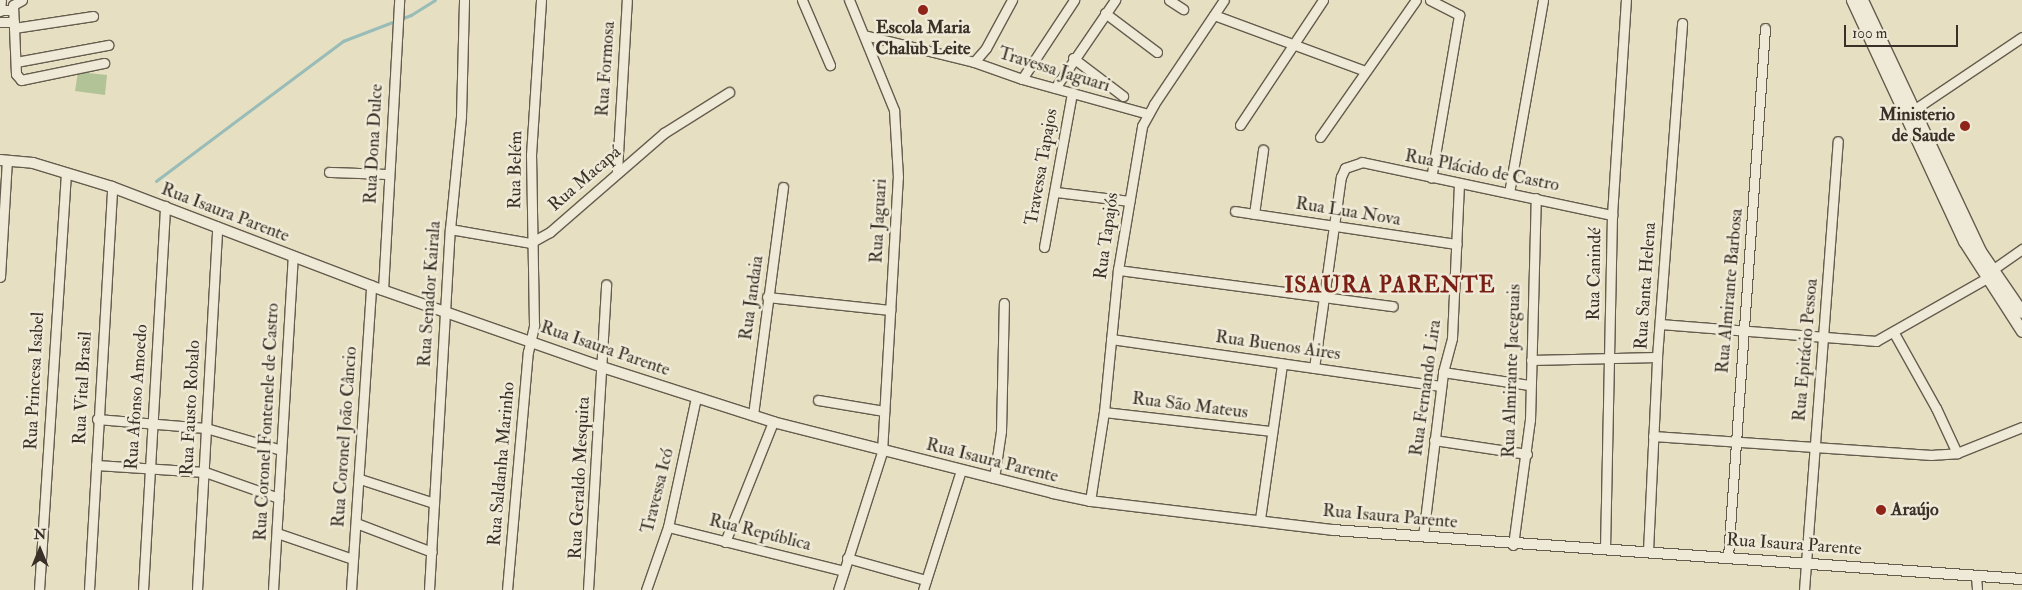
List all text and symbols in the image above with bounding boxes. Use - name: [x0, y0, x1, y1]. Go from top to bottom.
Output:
- marker: Escola Maria Chalub Leite: [917, 4, 929, 16]
- scale bar: [1847, 15, 1961, 47]
- place label: Escola Maria Chalub Leite: [875, 18, 971, 60]
- street label: Rua Formosa: [592, 21, 620, 117]
- text: 100 m: [1852, 24, 1887, 43]
- street label: Travessa Jaguari: [996, 43, 1112, 97]
- street label: Rua Dona Dulce: [360, 83, 388, 205]
- place label: Ministerio de Saude: [1879, 105, 1955, 148]
- street label: Travessa Tapajos: [1021, 107, 1063, 227]
- marker: Ministerio de Saude: [1959, 120, 1971, 132]
- street label: Rua Belém: [505, 131, 527, 209]
- street label: Rua Macapá: [544, 142, 626, 216]
- street label: Rua Plácido de Castro: [1403, 145, 1561, 197]
- street label: Rua Jaguari: [866, 178, 892, 264]
- street label: Rua Isaura Parente: [158, 179, 292, 247]
- street label: Rua Tapajós: [1090, 191, 1124, 281]
- street label: Rua Lua Nova: [1294, 193, 1402, 231]
- street label: Rua Almirante Barbosa: [1712, 208, 1748, 374]
- street label: Rua Senador Kairala: [414, 220, 446, 368]
- street label: Rua Santa Helena: [1631, 222, 1661, 350]
- street label: Rua Canindé: [1583, 227, 1607, 321]
- street label: Rua Jandaia: [735, 254, 769, 342]
- district label: ISAURA PARENTE: [1283, 273, 1497, 299]
- street label: Rua Epitácio Pessoa: [1789, 278, 1823, 422]
- street label: Rua Almirante Jaceguais: [1498, 284, 1526, 458]
- street label: Rua Coronel Fontenele de Castro: [250, 302, 284, 542]
- street label: Rua Princesa Isabel: [21, 311, 49, 451]
- street label: Rua Isaura Parente: [537, 317, 673, 381]
- street label: Rua Fernando Lira: [1406, 318, 1446, 458]
- street label: Rua Afonso Amoedo: [121, 323, 153, 471]
- street label: Rua Buenos Aires: [1214, 327, 1342, 365]
- street label: Rua Vital Brasil: [69, 331, 97, 445]
- street label: Rua Fausto Robalo: [177, 340, 205, 476]
- street label: Rua Coronel João Câncio: [328, 346, 362, 528]
- street label: Rua Saldanha Marinho: [484, 381, 520, 547]
- street label: Rua São Mateus: [1131, 388, 1249, 424]
- street label: Rua Geraldo Mesquita: [565, 396, 595, 560]
- street label: Rua Isaura Parente: [924, 434, 1060, 488]
- street label: Travessa Icó: [637, 446, 679, 536]
- place label: Araújo: [1891, 499, 1939, 521]
- street label: Rua Isaura Parente: [1322, 500, 1458, 534]
- marker: Araújo: [1875, 504, 1887, 516]
- street label: Rua República: [707, 510, 813, 556]
- north arrow: [15, 525, 65, 575]
- text: N: [34, 526, 46, 543]
- street label: Rua Isaura Parente: [1726, 530, 1862, 560]

